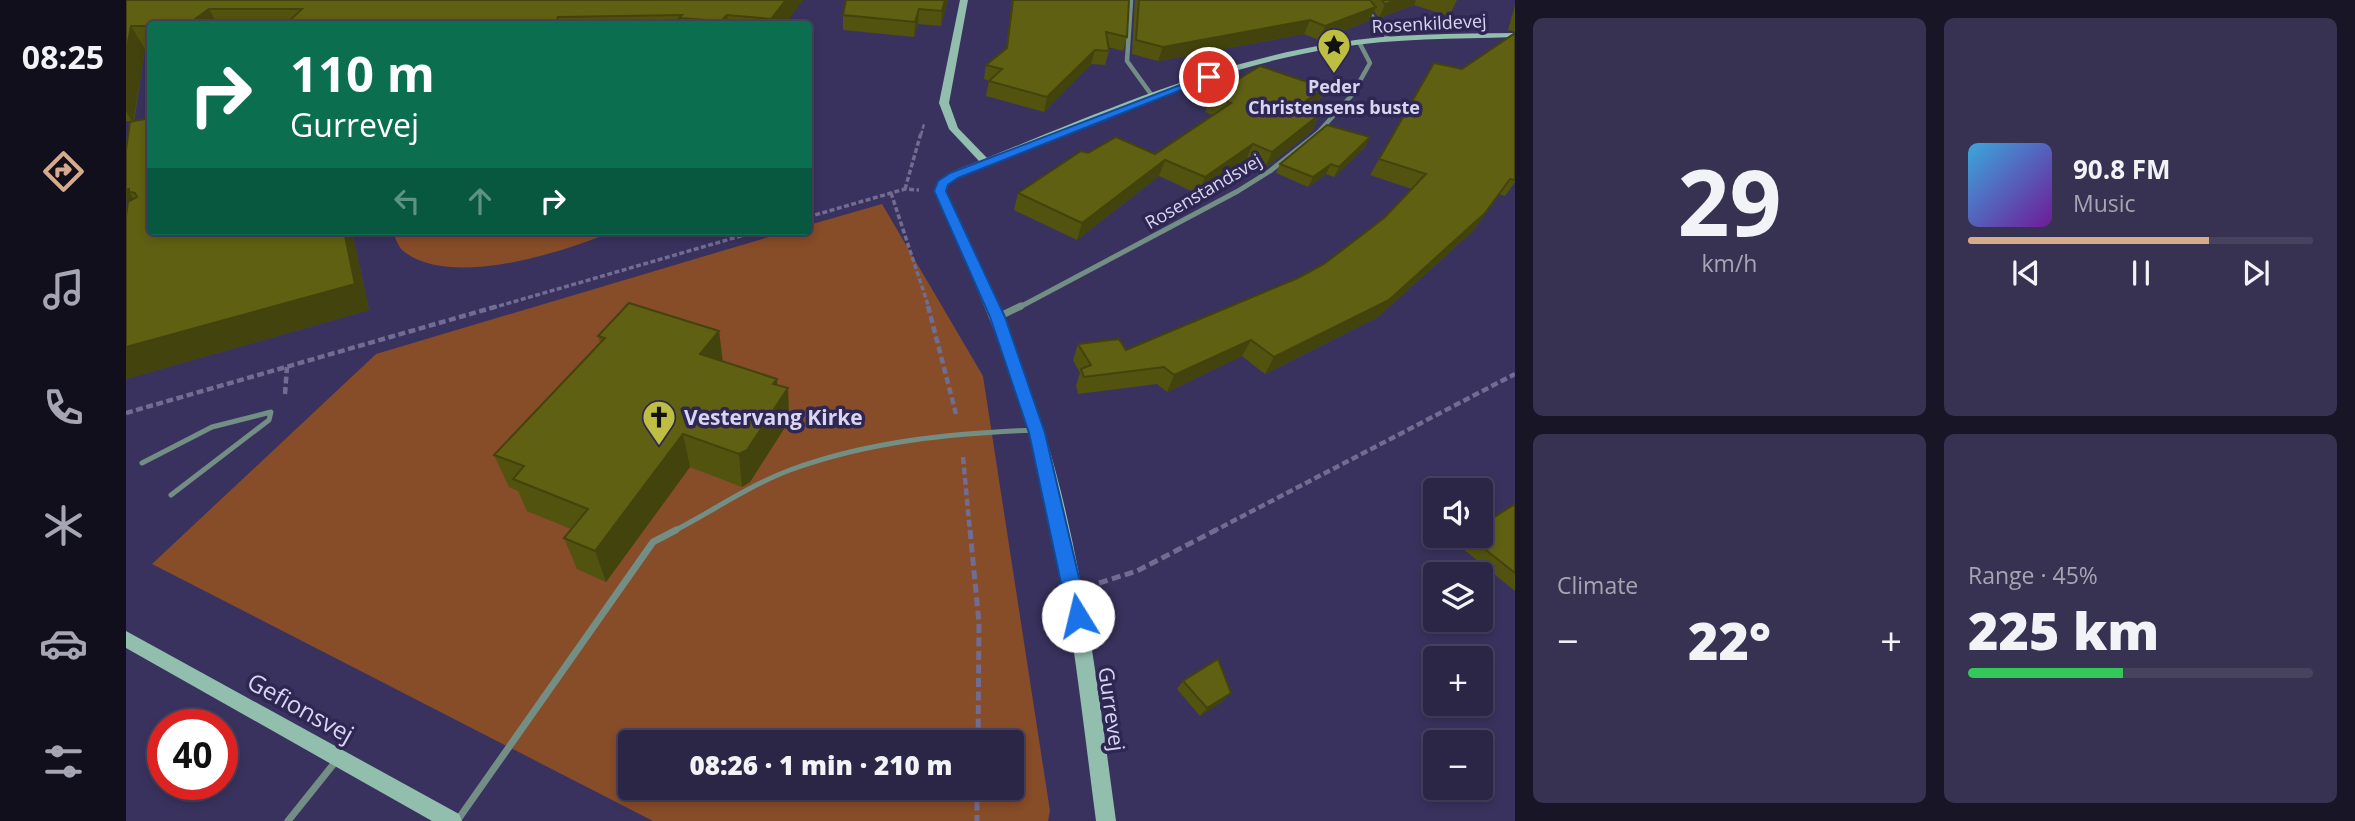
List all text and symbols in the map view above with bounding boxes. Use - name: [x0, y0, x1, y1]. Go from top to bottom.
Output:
- street label: Rosenkildevej: [1371, 8, 1487, 38]
- place icon: Peder Christensens buste: [1315, 26, 1353, 75]
- text: 08:25: [22, 35, 104, 78]
- text: 110 m: [290, 40, 435, 106]
- pin: [1179, 47, 1239, 107]
- icon: right: [175, 49, 266, 140]
- icon: arrive: [1190, 58, 1228, 96]
- place label: Peder Christensens buste: [1248, 74, 1420, 119]
- text: Gurrevej: [290, 103, 419, 146]
- text: 29: [1677, 139, 1782, 263]
- icon: directions: [39, 147, 88, 196]
- street label: Rosenstandsvej: [1140, 148, 1266, 234]
- text: 90.8 FM: [2073, 151, 2171, 187]
- icon: left: [388, 182, 426, 220]
- icon: ahead: [461, 182, 499, 220]
- icon: right: [534, 182, 572, 220]
- text: Music: [2073, 187, 2136, 219]
- text: km/h: [1702, 247, 1757, 279]
- icon: previous: [2007, 254, 2045, 292]
- icon: pause: [2122, 254, 2160, 292]
- icon: next: [2237, 254, 2275, 292]
- icon: music: [39, 265, 88, 314]
- icon: phone: [39, 383, 88, 432]
- church icon: Vestervang Kirke: [640, 398, 678, 447]
- place label: Vestervang Kirke: [684, 403, 863, 431]
- map controls: [1423, 478, 1493, 800]
- button: sound: [1423, 478, 1493, 548]
- icon: climate: [39, 501, 88, 550]
- text: Range · 45%: [1968, 559, 2098, 591]
- button: layers: [1423, 562, 1493, 632]
- text: Climate: [1557, 569, 1638, 601]
- position arrow: [1041, 579, 1115, 653]
- text: 225 km: [1968, 594, 2159, 665]
- text: 22°: [1688, 604, 1771, 675]
- text: −: [1557, 614, 1579, 666]
- text: +: [1880, 614, 1902, 666]
- icon: car: [39, 619, 88, 668]
- button: +: [1423, 646, 1493, 716]
- street label: Gefionsvej: [242, 664, 360, 750]
- street label: Gurrevej: [1092, 665, 1132, 753]
- speed limit sign: 40: [147, 709, 238, 800]
- button: −: [1423, 730, 1493, 800]
- icon: filters: [39, 737, 88, 786]
- text: 08:26 · 1 min · 210 m: [690, 747, 952, 783]

